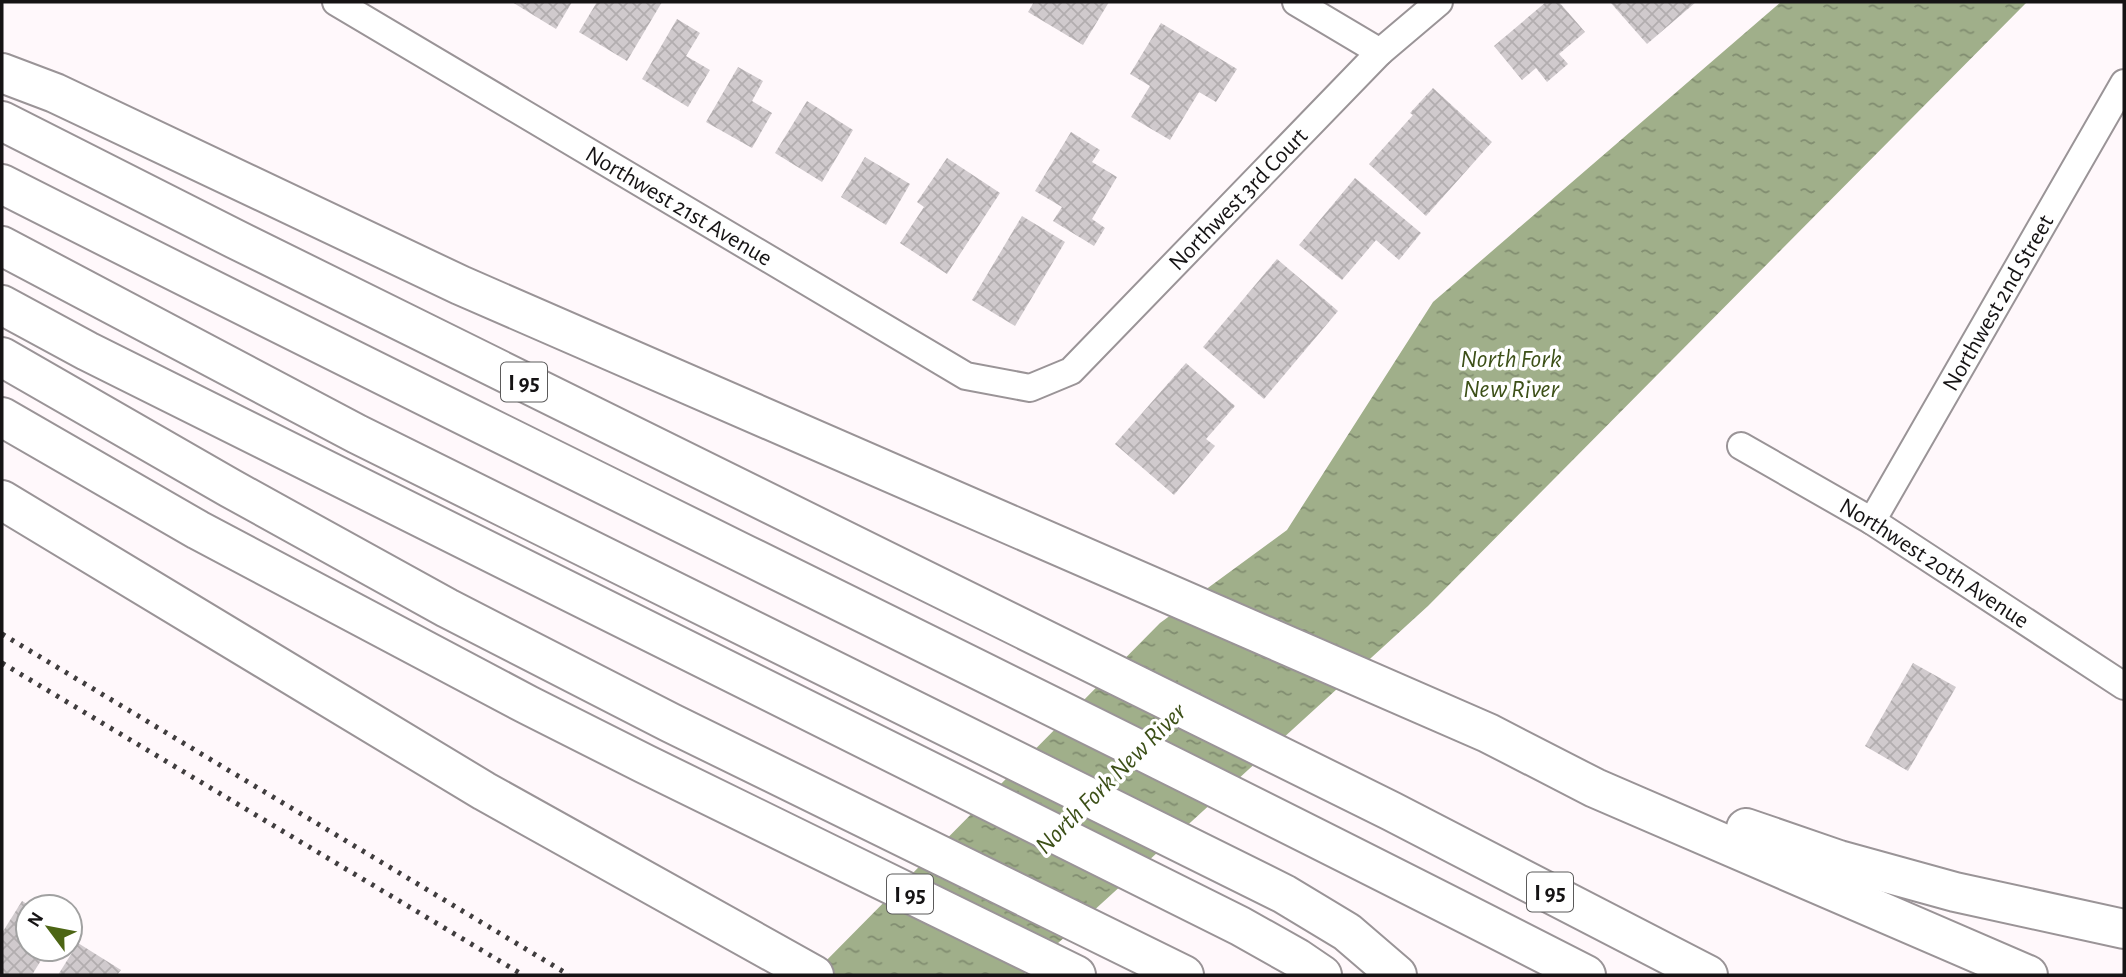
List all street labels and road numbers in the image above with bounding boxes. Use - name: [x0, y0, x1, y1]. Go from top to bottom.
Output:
- street label: Northwest 3rd Court: [1165, 123, 1313, 275]
- street label: Northwest 21st Avenue: [581, 142, 776, 271]
- street label: Northwest 2nd Street: [1939, 211, 2059, 395]
- road number: I 95: [501, 362, 547, 402]
- street label: Northwest 20th Avenue: [1835, 494, 2033, 633]
- road number: I 95: [1527, 872, 1573, 912]
- road number: I 95: [887, 874, 933, 914]

